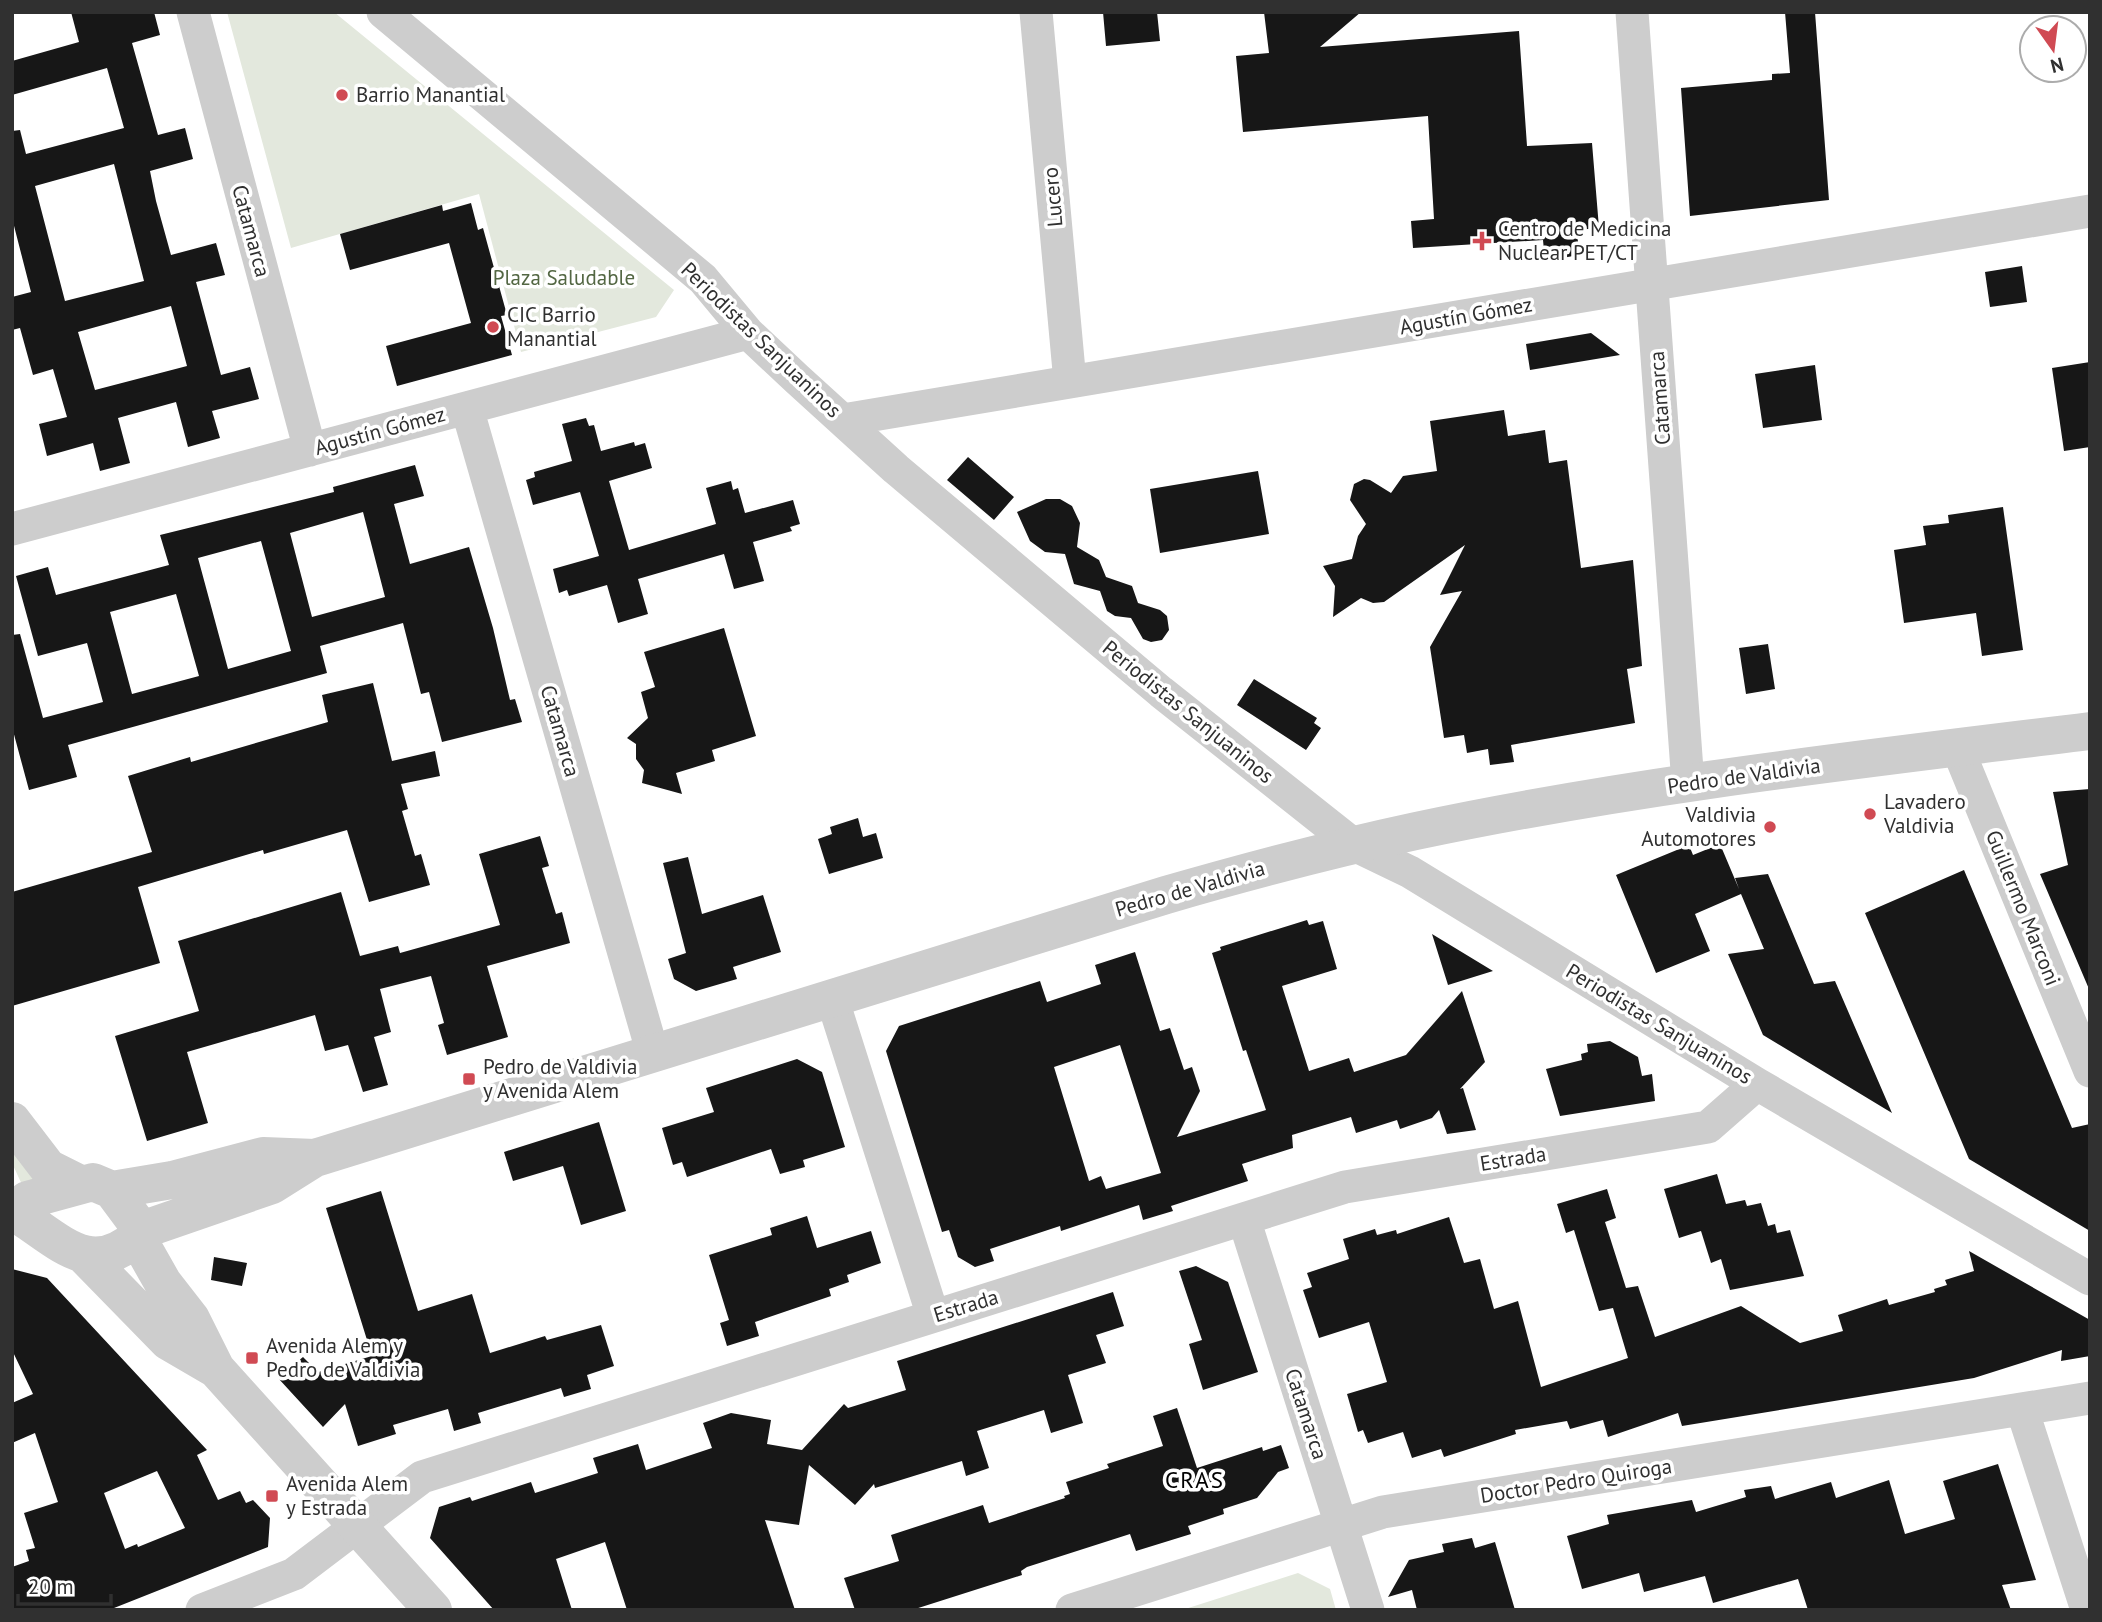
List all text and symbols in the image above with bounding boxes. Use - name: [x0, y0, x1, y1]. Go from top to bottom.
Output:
- north arrow: [2018, 14, 2088, 84]
- text: N: [2048, 52, 2066, 79]
- place label: Barrio Manantial: [356, 81, 505, 108]
- marker: Barrio Manantial: [334, 87, 350, 103]
- street label: Lucero: [1036, 166, 1069, 228]
- street label: Catamarca: [226, 182, 277, 280]
- place label: Centro de Medicina Nuclear PET/CT: [1498, 215, 1671, 266]
- marker: Centro de Medicina Nuclear PET/CT: [1472, 231, 1492, 251]
- street label: Periodistas Sanjuaninos: [676, 256, 847, 423]
- park label: Plaza Saludable: [493, 264, 635, 291]
- street label: Agustín Gómez: [1397, 291, 1534, 340]
- place label: CIC Barrio Manantial: [507, 301, 597, 352]
- marker: CIC Barrio Manantial: [485, 319, 501, 335]
- street label: Catamarca: [1643, 350, 1676, 446]
- street label: Agustín Gómez: [312, 400, 448, 461]
- street label: Periodistas Sanjuaninos: [1097, 634, 1279, 789]
- street label: Catamarca: [535, 682, 586, 780]
- street label: Pedro de Valdivia: [1666, 751, 1822, 800]
- place label: Lavadero Valdivia: [1883, 788, 1966, 839]
- place label: Valdivia Automotores: [1641, 801, 1756, 852]
- marker: Lavadero Valdivia: [1862, 806, 1878, 822]
- marker: Valdivia Automotores: [1762, 819, 1778, 835]
- street label: Guillermo Marconi: [1980, 826, 2067, 990]
- street label: Pedro de Valdivia: [1112, 854, 1268, 923]
- street label: Periodistas Sanjuaninos: [1561, 957, 1757, 1090]
- place label: Pedro de Valdivia y Avenida Alem: [483, 1053, 637, 1104]
- marker: Pedro de Valdivia y Avenida Alem: [461, 1071, 477, 1087]
- street label: Estrada: [1478, 1140, 1548, 1177]
- street label: Estrada: [930, 1283, 1002, 1328]
- place label: Avenida Alem y Pedro de Valdivia: [266, 1332, 420, 1383]
- marker: Avenida Alem y Pedro de Valdivia: [244, 1350, 260, 1366]
- street label: Catamarca: [1279, 1365, 1334, 1463]
- street label: Doctor Pedro Quiroga: [1478, 1452, 1674, 1509]
- district label: CRAS: [1165, 1465, 1225, 1494]
- place label: Avenida Alem y Estrada: [286, 1470, 408, 1521]
- marker: Avenida Alem y Estrada: [264, 1488, 280, 1504]
- scale bar: [18, 1562, 110, 1606]
- text: 20 m: [28, 1573, 74, 1600]

